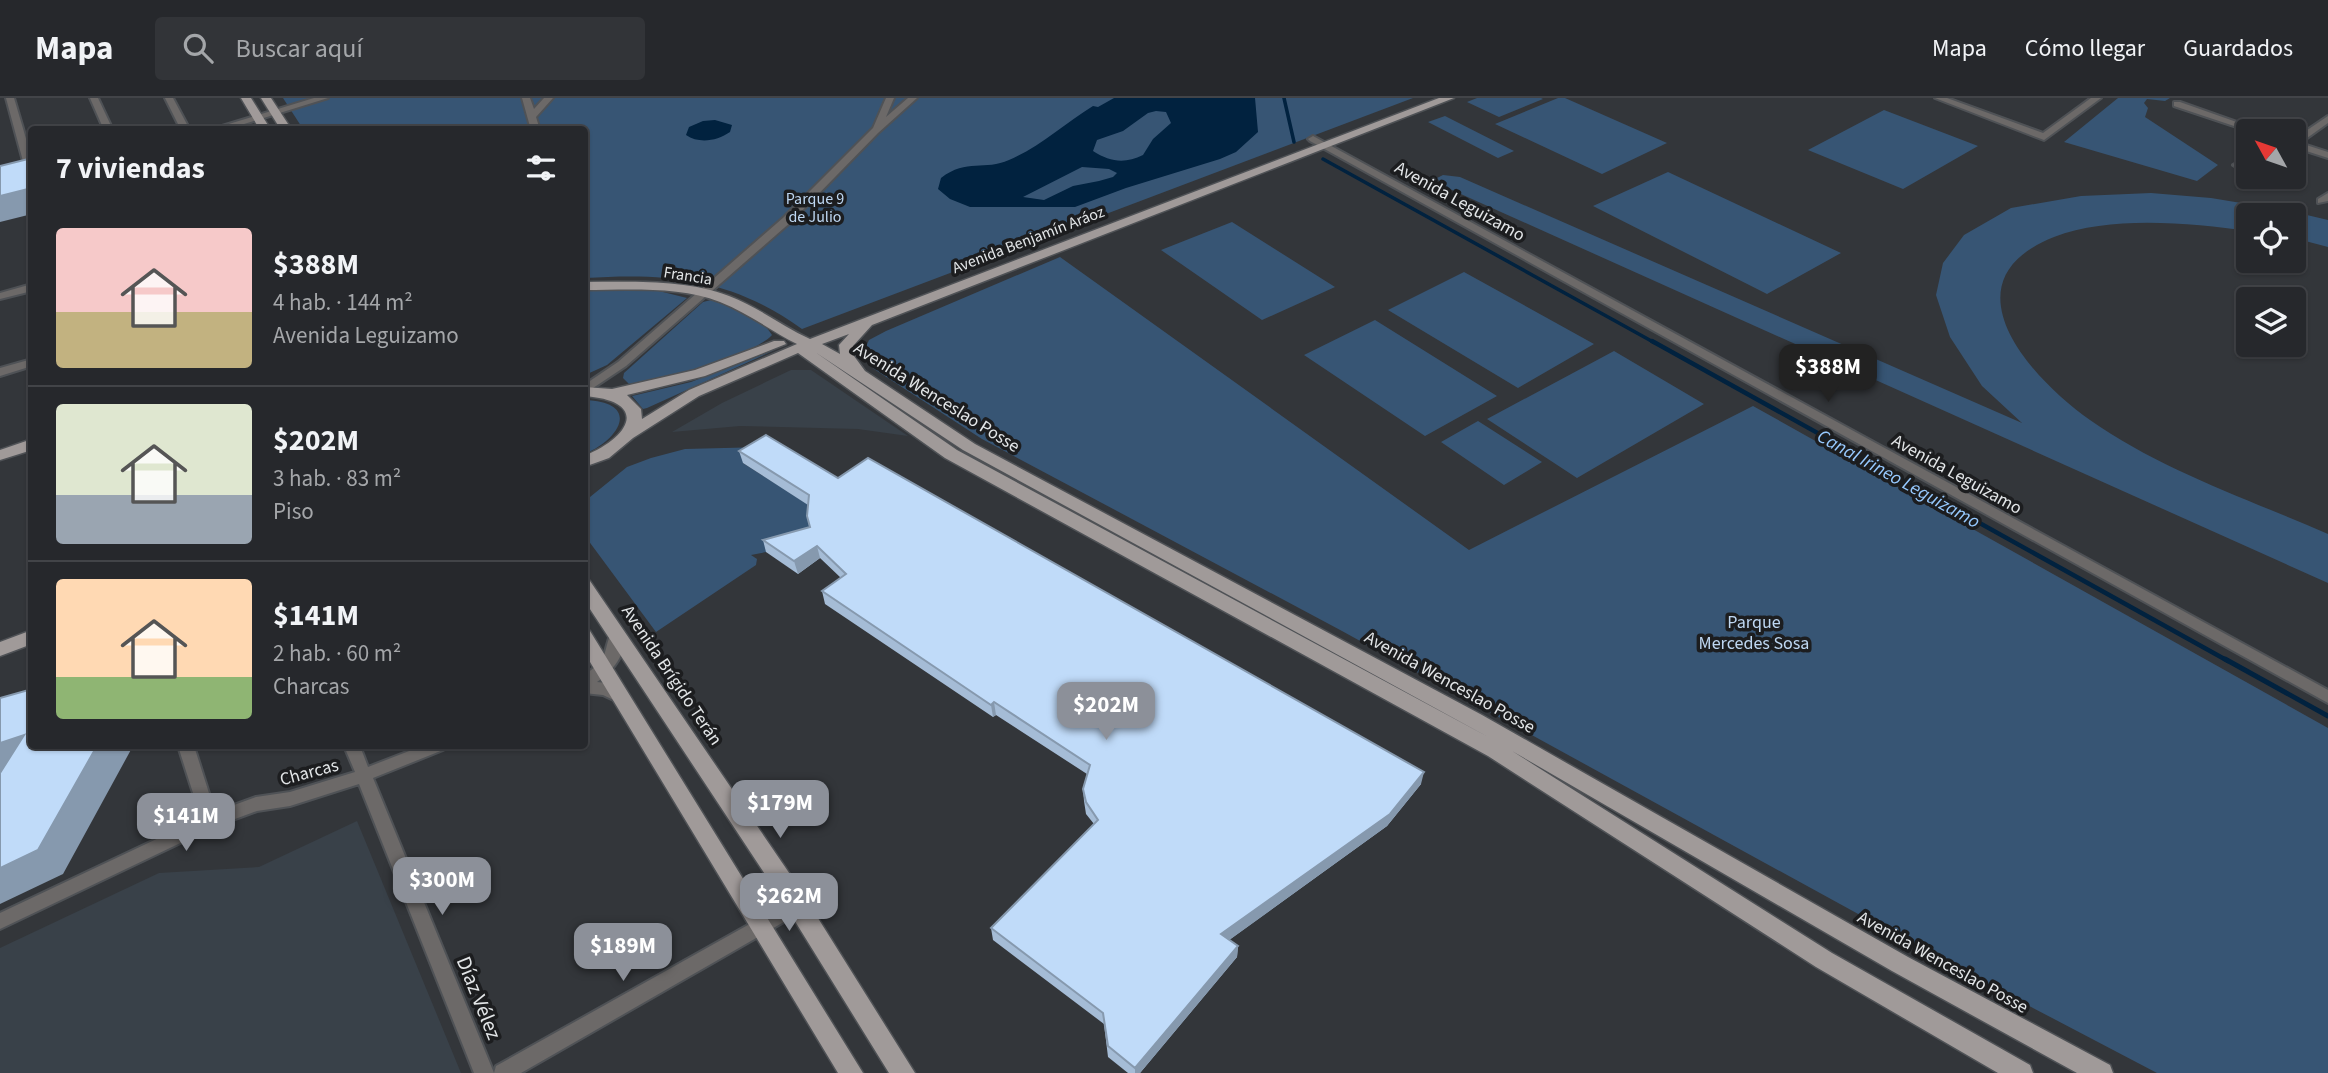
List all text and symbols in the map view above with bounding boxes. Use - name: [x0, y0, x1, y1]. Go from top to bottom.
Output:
- search box: [155, 17, 645, 80]
- text: Mapa: [35, 25, 113, 72]
- icon: search: [179, 29, 217, 67]
- text: Buscar aquí: [235, 30, 363, 67]
- text: Mapa: [1932, 31, 1987, 66]
- text: Cómo llegar: [2025, 31, 2145, 66]
- text: Guardados: [2183, 31, 2293, 66]
- north arrow: [2236, 119, 2306, 189]
- map controls: [2236, 119, 2306, 357]
- text: 7 viviendas: [56, 147, 205, 190]
- icon: filters: [522, 149, 560, 187]
- street label: Avenida Leguizamo: [1390, 155, 1529, 248]
- park label: Parque 9 de Julio: [786, 188, 844, 228]
- street label: Avenida Benjamín Aráoz: [949, 201, 1108, 279]
- button: locate: [2236, 203, 2306, 273]
- text: $388M: [273, 243, 359, 286]
- icon: home: [112, 256, 196, 340]
- street label: Francia: [662, 261, 714, 291]
- text: 4 hab. · 144 m²: [273, 286, 413, 319]
- button: layers: [2236, 287, 2306, 357]
- text: Avenida Leguizamo: [273, 319, 459, 352]
- street label: Avenida Wenceslao Posse: [849, 336, 1025, 459]
- pin: $388M: [1779, 344, 1877, 404]
- text: $388M: [1795, 350, 1861, 383]
- text: $202M: [273, 419, 359, 462]
- water label: Canal Irineo Leguizamo: [1812, 423, 1985, 535]
- street label: Avenida Leguizamo: [1887, 428, 2026, 521]
- icon: home: [112, 432, 196, 516]
- text: 3 hab. · 83 m²: [273, 462, 401, 495]
- text: Piso: [273, 495, 314, 528]
- text: $141M: [273, 594, 359, 637]
- street label: Avenida Brígido Terán: [615, 600, 728, 750]
- icon: home: [112, 607, 196, 691]
- park label: Parque Mercedes Sosa: [1699, 610, 1809, 656]
- street label: Avenida Wenceslao Posse: [1360, 625, 1540, 740]
- text: 2 hab. · 60 m²: [273, 637, 401, 670]
- text: Charcas: [273, 670, 349, 703]
- pin: $202M: [1057, 682, 1155, 742]
- text: $202M: [1073, 688, 1139, 721]
- street label: Charcas: [277, 753, 341, 792]
- pin: $179M: [731, 780, 829, 840]
- text: $179M: [747, 786, 813, 819]
- pin: $141M: [137, 794, 235, 853]
- text: $141M: [153, 799, 219, 832]
- pin: $300M: [393, 858, 491, 917]
- text: $300M: [409, 863, 475, 896]
- pin: $262M: [740, 874, 838, 933]
- text: $262M: [756, 879, 822, 912]
- street label: Avenida Wenceslao Posse: [1853, 905, 2033, 1020]
- pin: $189M: [574, 924, 672, 983]
- text: $189M: [590, 929, 656, 962]
- street label: Díaz Vélez: [449, 952, 509, 1044]

